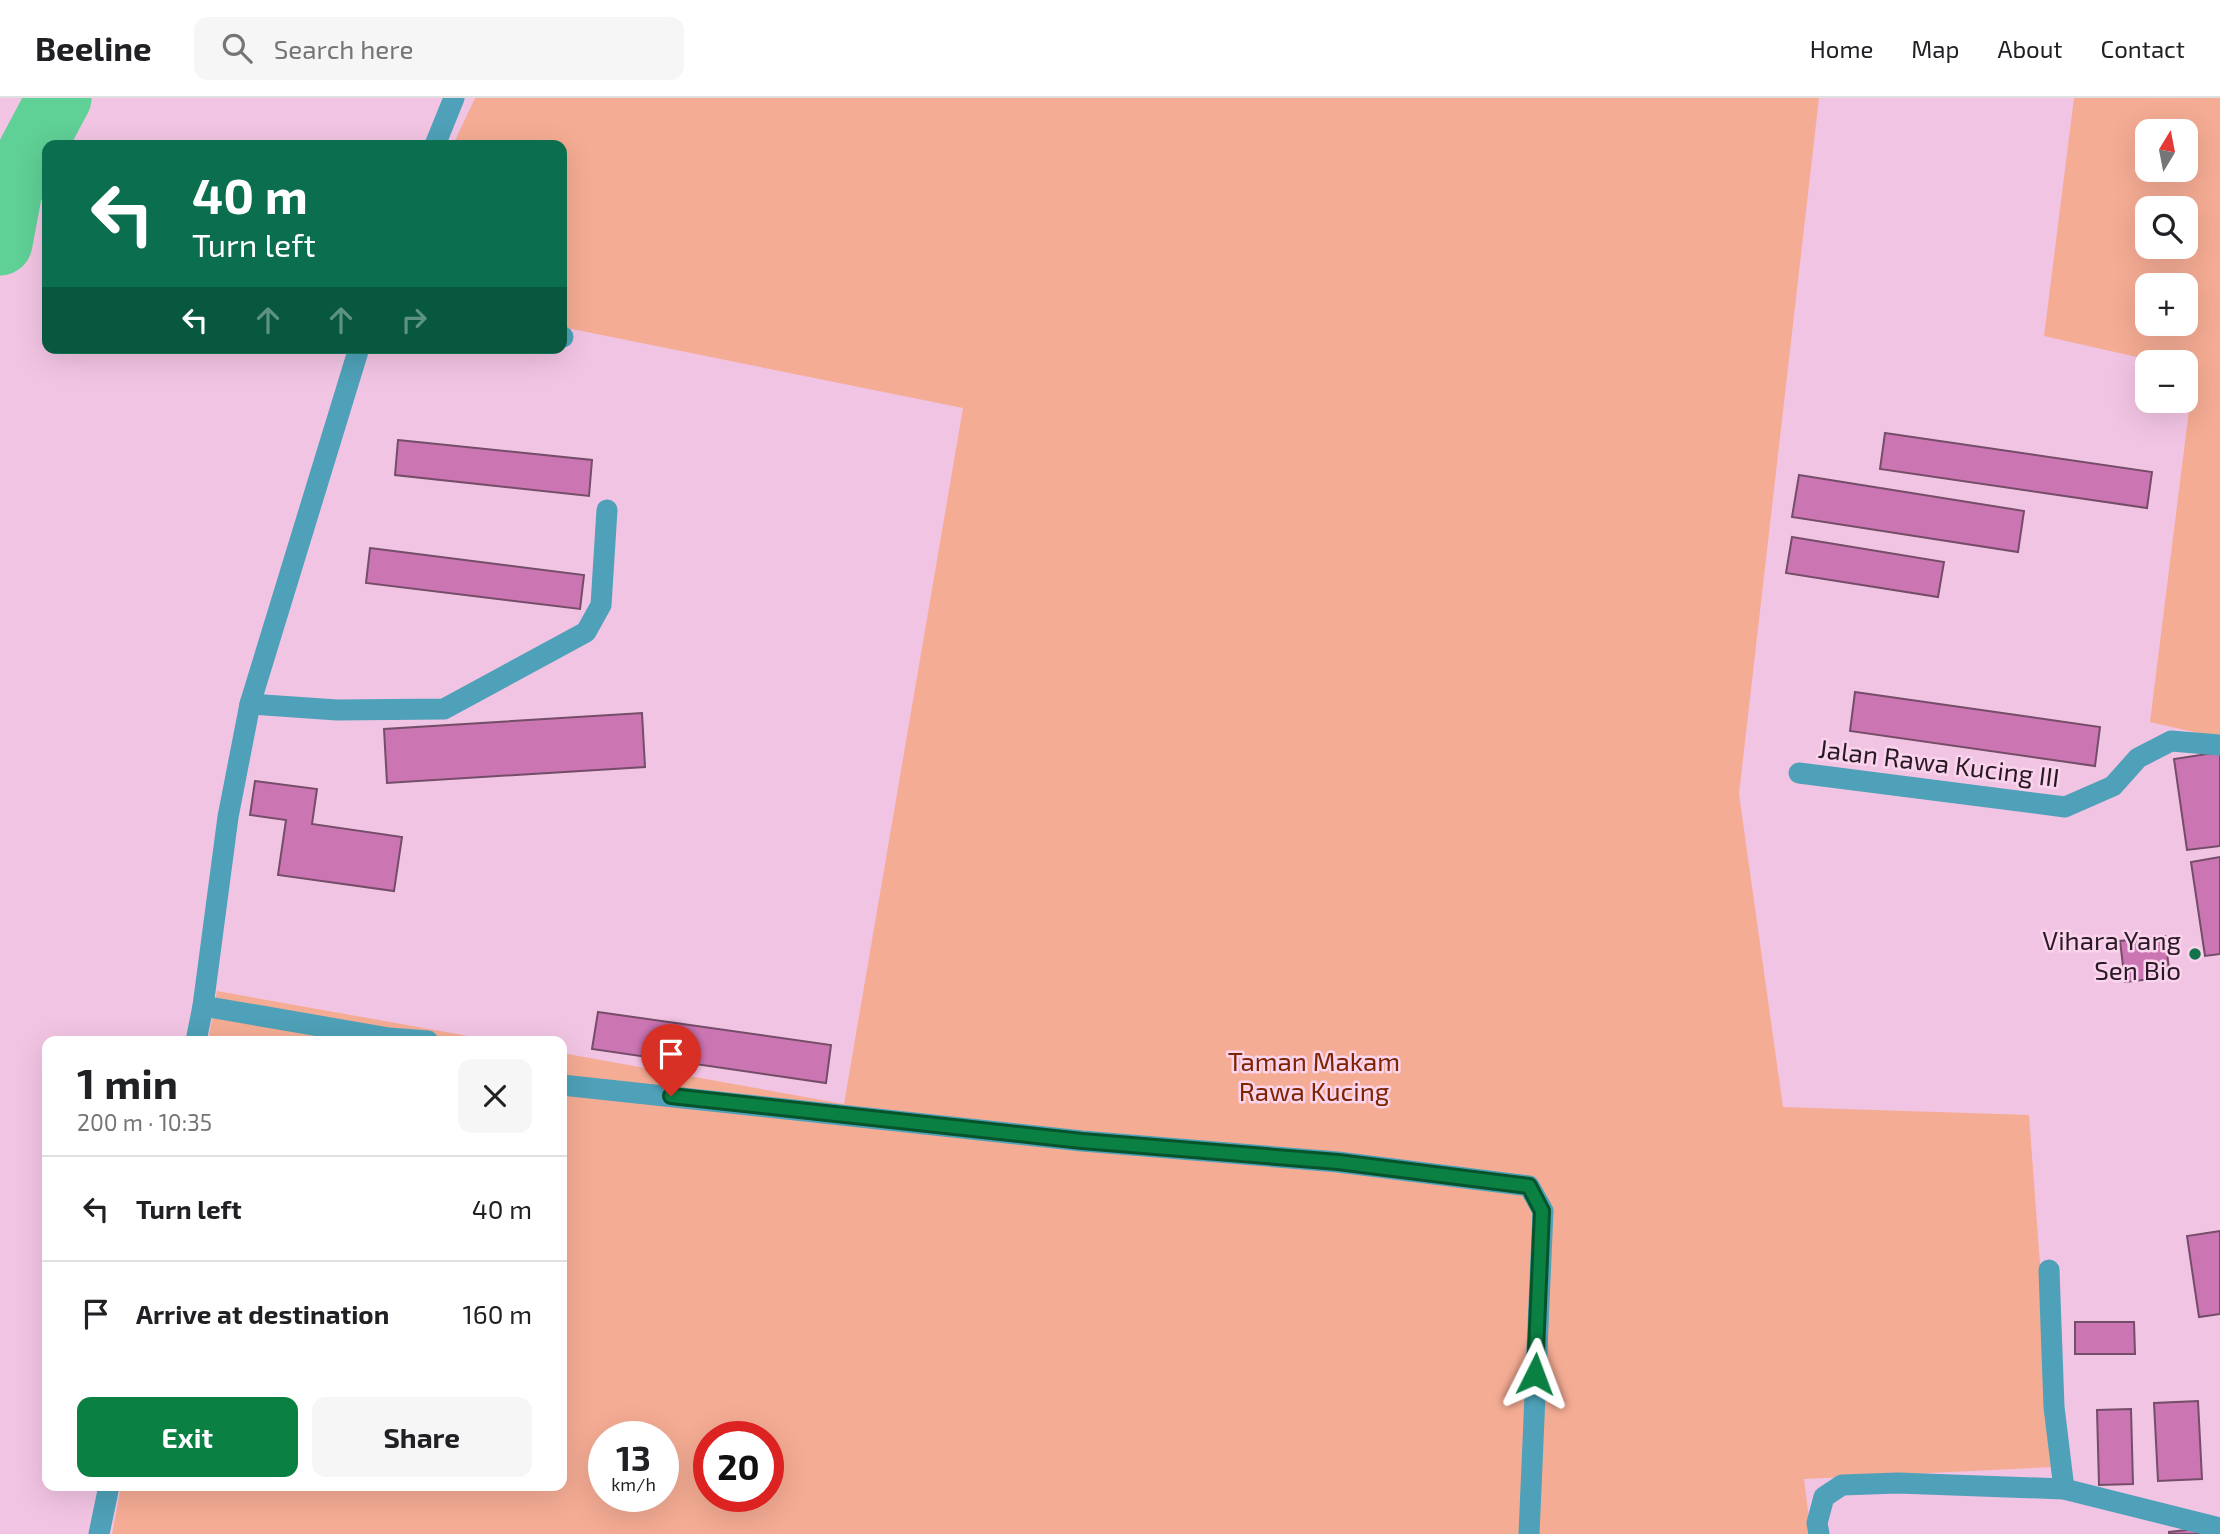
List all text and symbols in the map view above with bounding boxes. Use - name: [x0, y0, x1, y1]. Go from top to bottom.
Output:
- search box: [194, 17, 684, 80]
- text: Beeline: [35, 28, 152, 68]
- icon: search: [218, 29, 256, 67]
- text: Search here: [274, 33, 413, 64]
- text: Home: [1810, 34, 1873, 63]
- text: Map: [1911, 34, 1959, 63]
- text: About: [1997, 34, 2063, 63]
- text: Contact: [2101, 34, 2185, 63]
- north arrow: [2135, 119, 2198, 182]
- map controls: [2135, 119, 2198, 413]
- text: 40 m: [192, 165, 308, 224]
- icon: left: [77, 168, 168, 259]
- button: search: [2135, 196, 2198, 259]
- text: Turn left: [192, 225, 316, 263]
- button: +: [2135, 273, 2198, 336]
- icon: left: [176, 301, 214, 339]
- icon: ahead: [249, 301, 287, 339]
- icon: ahead: [322, 301, 360, 339]
- icon: right: [395, 301, 433, 339]
- button: −: [2135, 350, 2198, 413]
- street label: Jalan Rawa Kucing III: [1817, 732, 2061, 792]
- place label: Vihara Yang Sen Bio: [2042, 924, 2181, 985]
- marker: Vihara Yang Sen Bio: [2187, 946, 2203, 962]
- pin: [641, 1024, 701, 1096]
- icon: arrive: [652, 1035, 690, 1073]
- park label: Taman Makam Rawa Kucing: [1228, 1045, 1400, 1106]
- text: 1 min: [77, 1057, 178, 1107]
- button: close: [458, 1059, 532, 1133]
- text: 200 m · 10:35: [77, 1108, 212, 1136]
- icon: left: [77, 1190, 115, 1228]
- text: Turn left: [136, 1193, 242, 1224]
- text: 40 m: [472, 1193, 532, 1224]
- icon: arrive: [77, 1295, 115, 1333]
- text: Arrive at destination: [136, 1298, 389, 1329]
- text: 160 m: [463, 1298, 532, 1329]
- position arrow: [1498, 1337, 1572, 1411]
- button: Exit: [77, 1397, 298, 1477]
- button: Share: [312, 1397, 532, 1477]
- speed limit sign: 20: [693, 1421, 784, 1512]
- text: 13: [616, 1436, 651, 1478]
- text: km/h: [611, 1473, 656, 1495]

